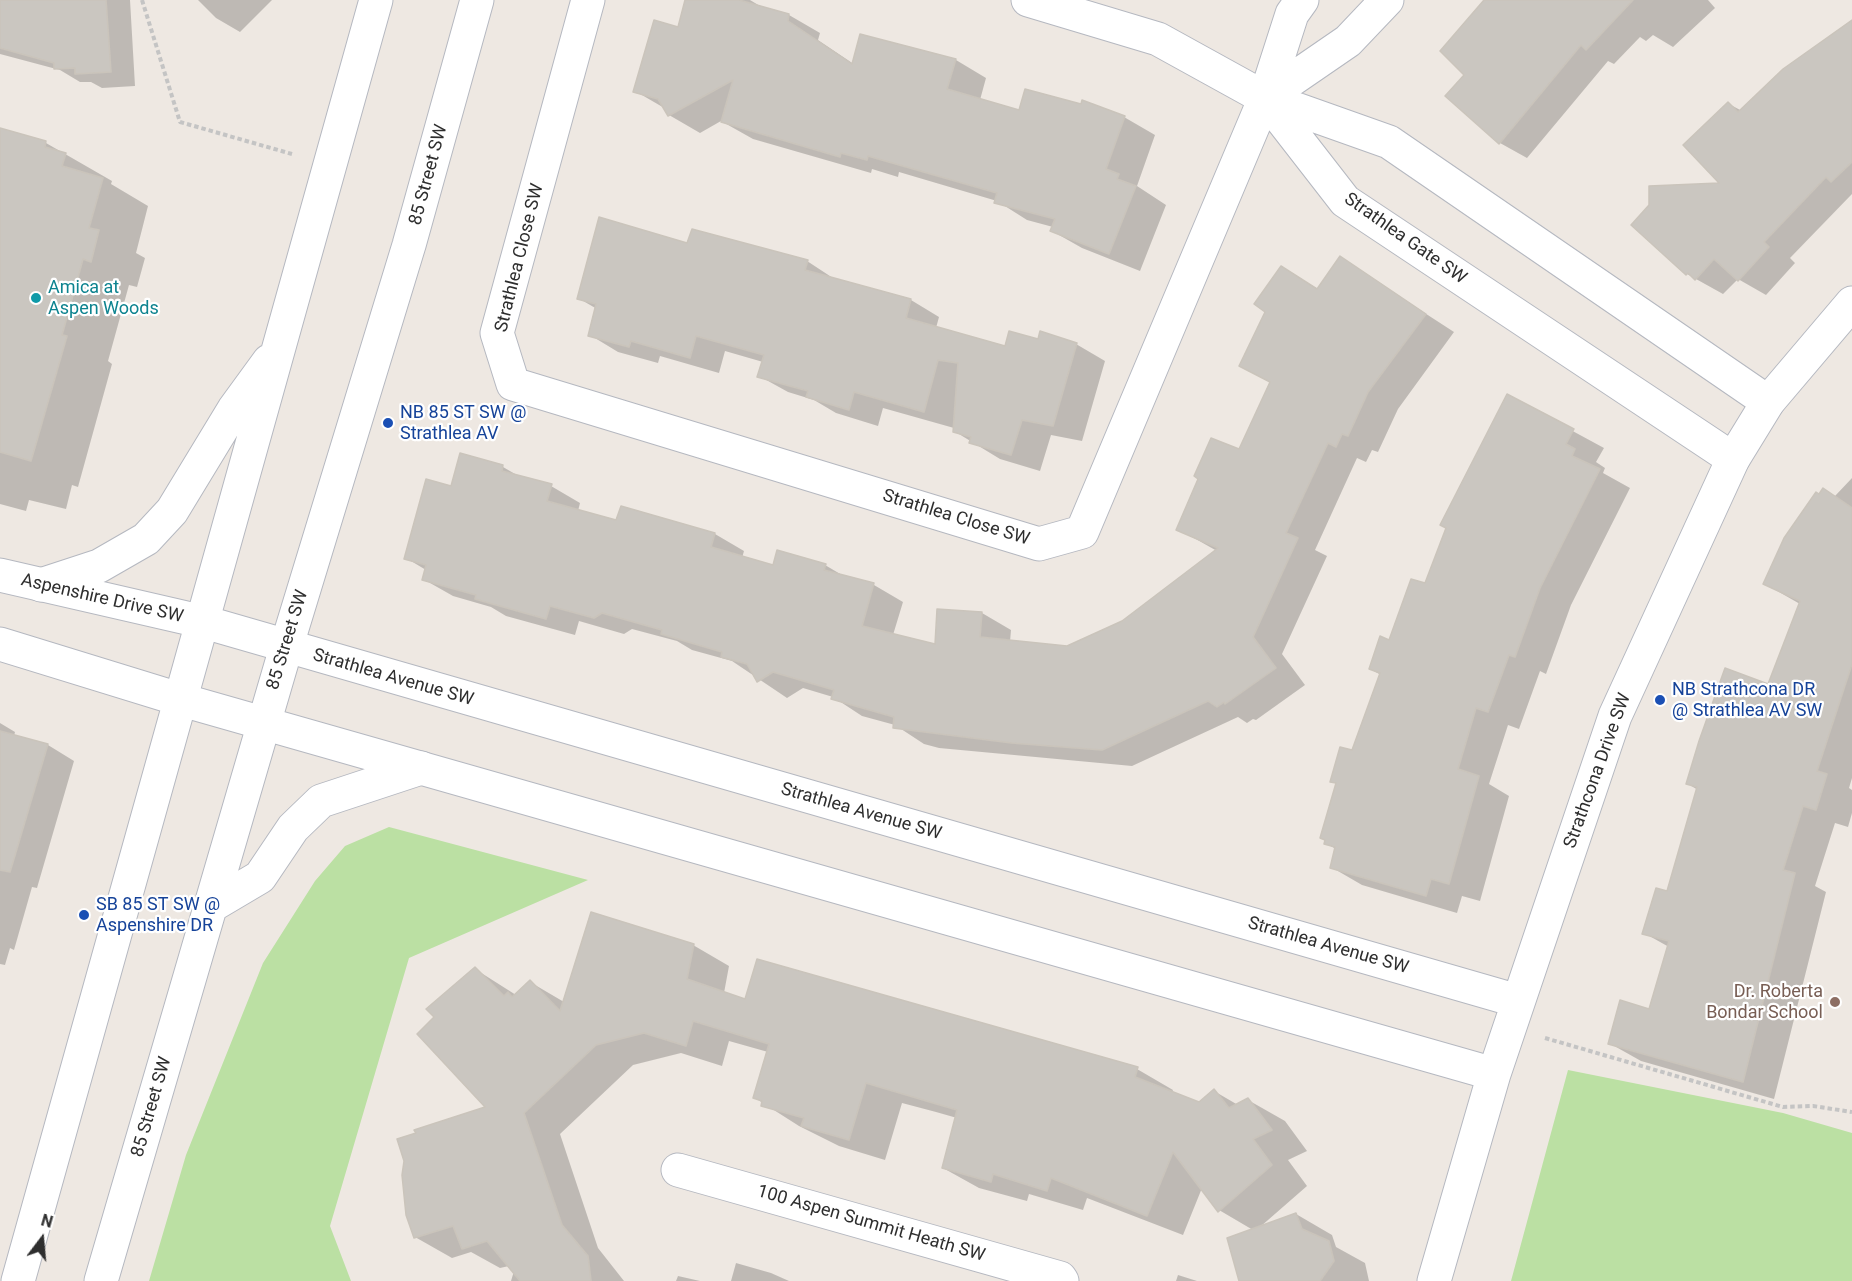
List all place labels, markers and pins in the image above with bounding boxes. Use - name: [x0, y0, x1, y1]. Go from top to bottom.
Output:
- place label: Amica at Aspen Woods: [48, 277, 159, 320]
- marker: Amica at Aspen Woods: [29, 291, 43, 305]
- place label: NB 85 ST SW @ Strathlea AV: [400, 402, 526, 444]
- marker: NB 85 ST SW @ Strathlea AV: [381, 416, 395, 430]
- place label: NB Strathcona DR @ Strathlea AV SW: [1672, 679, 1822, 722]
- marker: NB Strathcona DR @ Strathlea AV SW: [1653, 693, 1667, 707]
- place label: SB 85 ST SW @ Aspenshire DR: [96, 894, 220, 936]
- marker: SB 85 ST SW @ Aspenshire DR: [77, 908, 91, 922]
- place label: Dr. Roberta Bondar School: [1706, 981, 1823, 1024]
- marker: Dr. Roberta Bondar School: [1828, 995, 1842, 1009]

